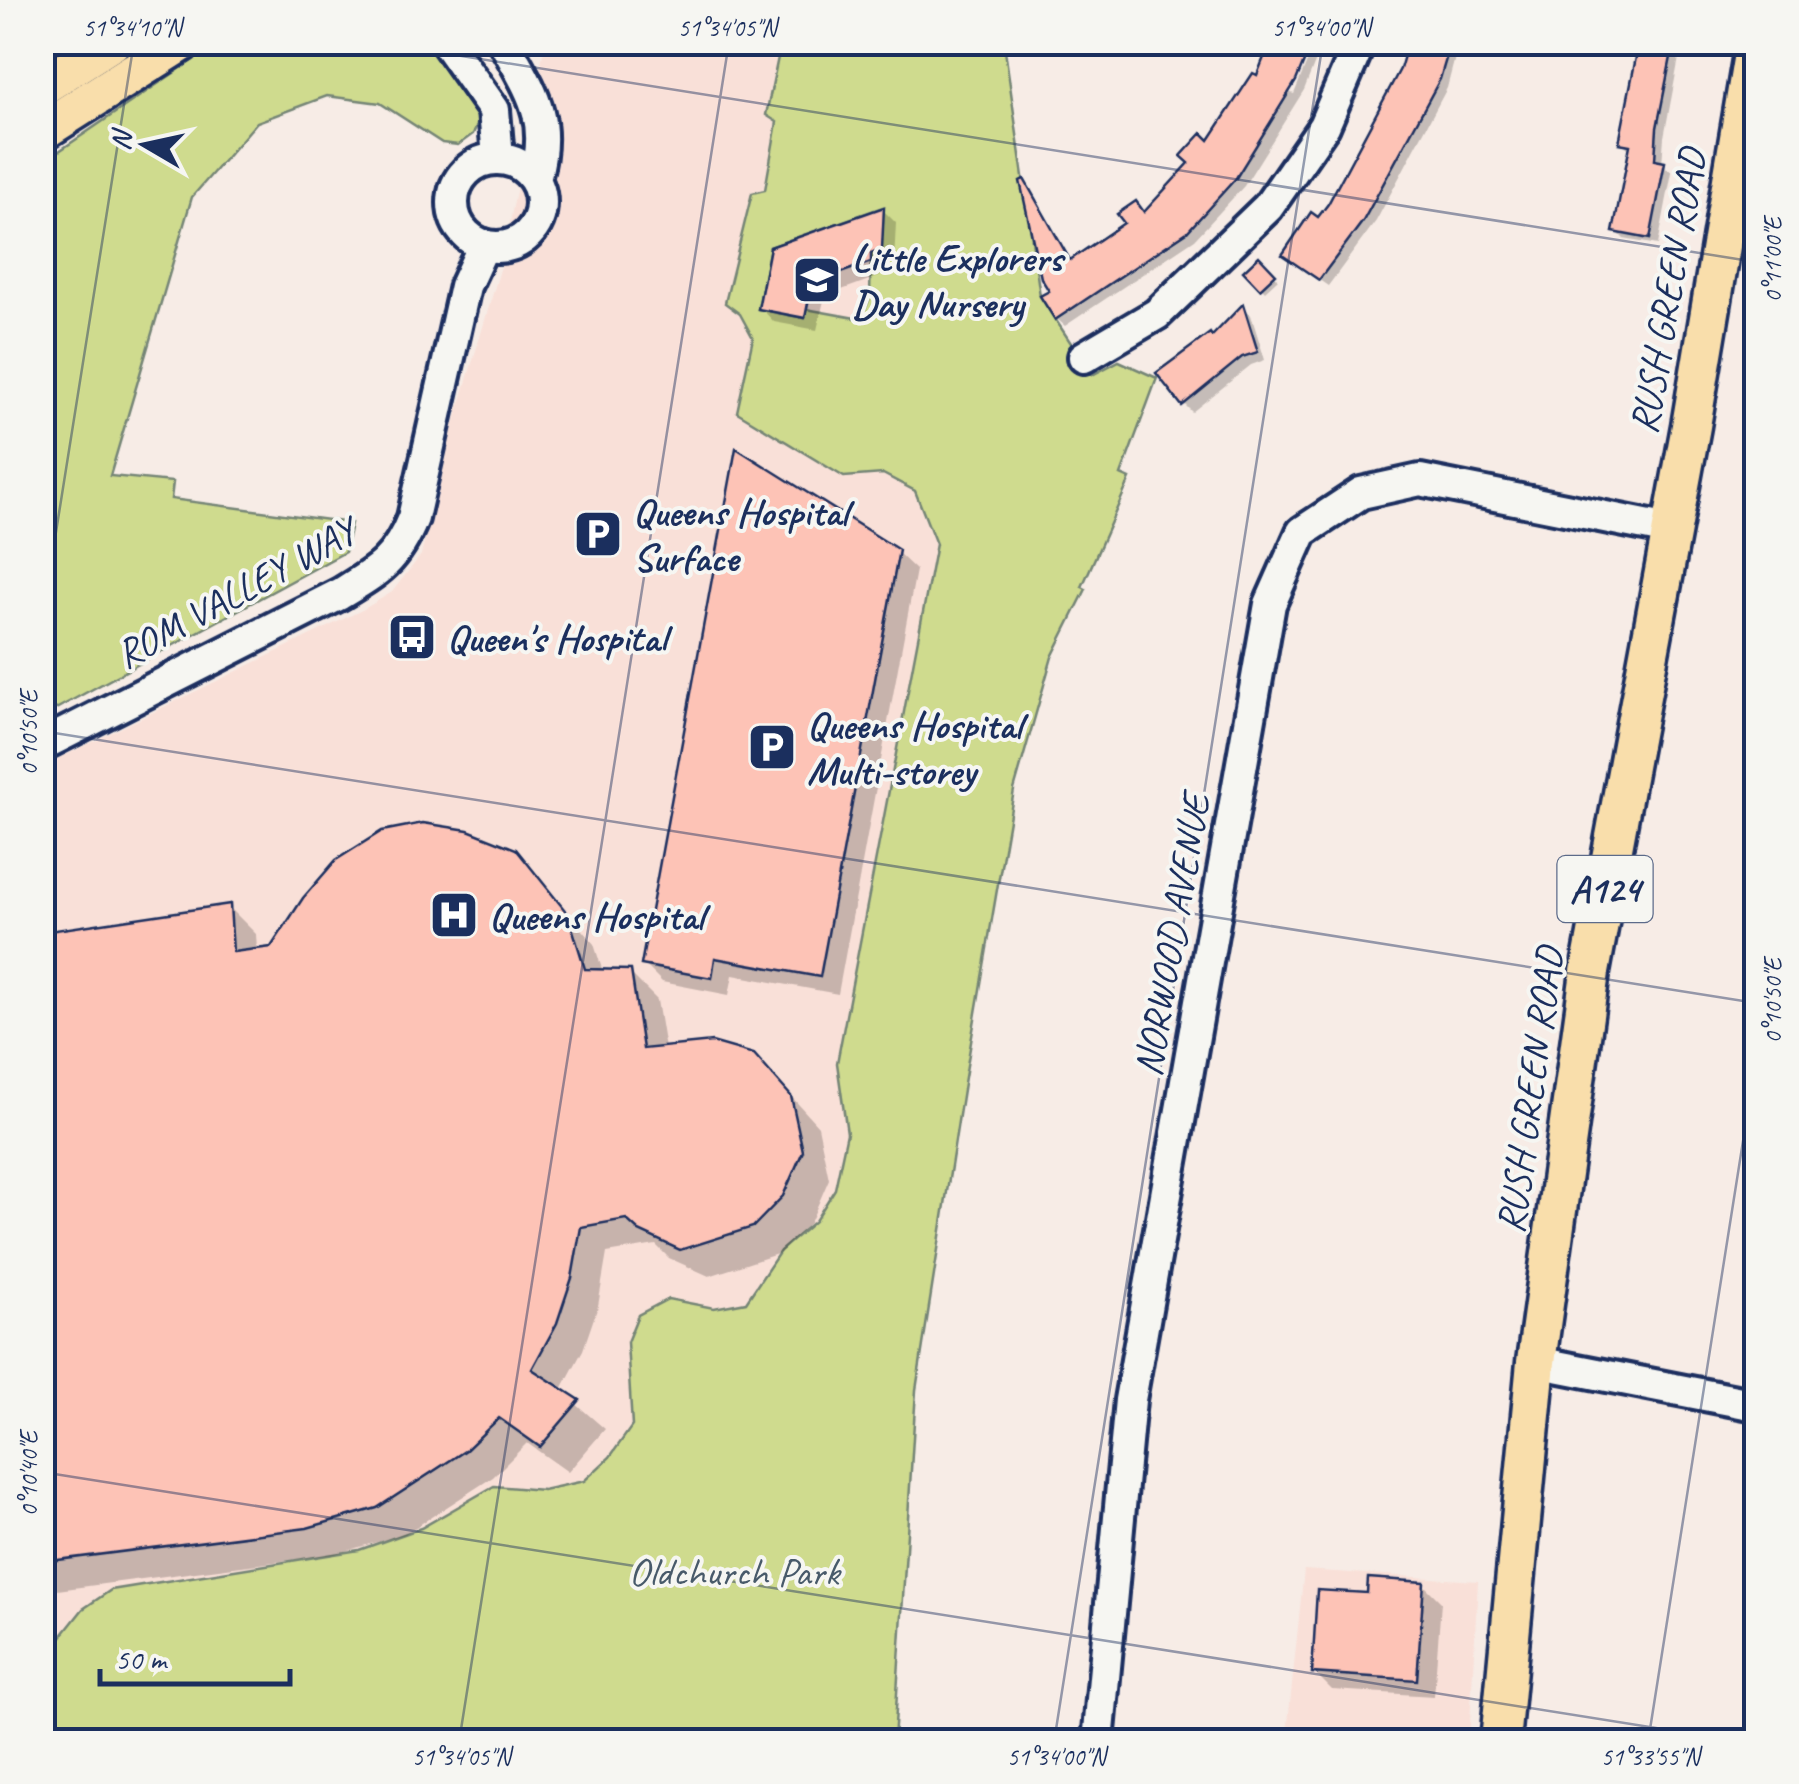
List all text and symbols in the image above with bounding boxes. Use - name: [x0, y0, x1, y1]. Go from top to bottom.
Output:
- text: 51°34'10"N: [83, 12, 185, 44]
- text: 51°34'05"N: [678, 12, 780, 44]
- text: 51°34'00"N: [1272, 12, 1374, 44]
- north arrow: [95, 95, 195, 195]
- text: N: [102, 125, 140, 152]
- street label: RUSH GREEN ROAD: [1618, 142, 1718, 437]
- text: 0°11'00"E: [1757, 215, 1789, 303]
- place label: Little Explorers Day Nursery: [852, 233, 1066, 329]
- school or university icon: Little Explorers Day Nursery: [791, 254, 843, 306]
- place label: Queens Hospital Surface: [633, 487, 855, 583]
- street label: ROM VALLEY WAY: [107, 504, 369, 679]
- parking icon: Queens Hospital Surface: [572, 508, 624, 560]
- bus stop icon: Queen's Hospital: [386, 611, 438, 663]
- place label: Queen's Hospital: [447, 613, 673, 663]
- text: 0°10'50"E: [13, 688, 45, 776]
- place label: Queens Hospital Multi-storey: [807, 700, 1029, 796]
- parking icon: Queens Hospital Multi-storey: [746, 721, 798, 773]
- street label: NORWOOD AVENUE: [1123, 786, 1222, 1080]
- road number: A124: [1558, 856, 1652, 922]
- hospital icon: Queens Hospital: [428, 889, 480, 941]
- place label: Queens Hospital: [489, 891, 711, 941]
- street label: RUSH GREEN ROAD: [1485, 941, 1575, 1236]
- text: 0°10'50"E: [1757, 956, 1789, 1044]
- text: 0°10'40"E: [13, 1429, 45, 1517]
- park label: Oldchurch Park: [629, 1547, 842, 1597]
- scale bar: [100, 1624, 290, 1686]
- text: 50 m: [115, 1640, 168, 1678]
- text: 51°34'05"N: [412, 1741, 514, 1773]
- text: 51°34'00"N: [1007, 1741, 1109, 1773]
- text: 51°33'55"N: [1601, 1741, 1703, 1773]

